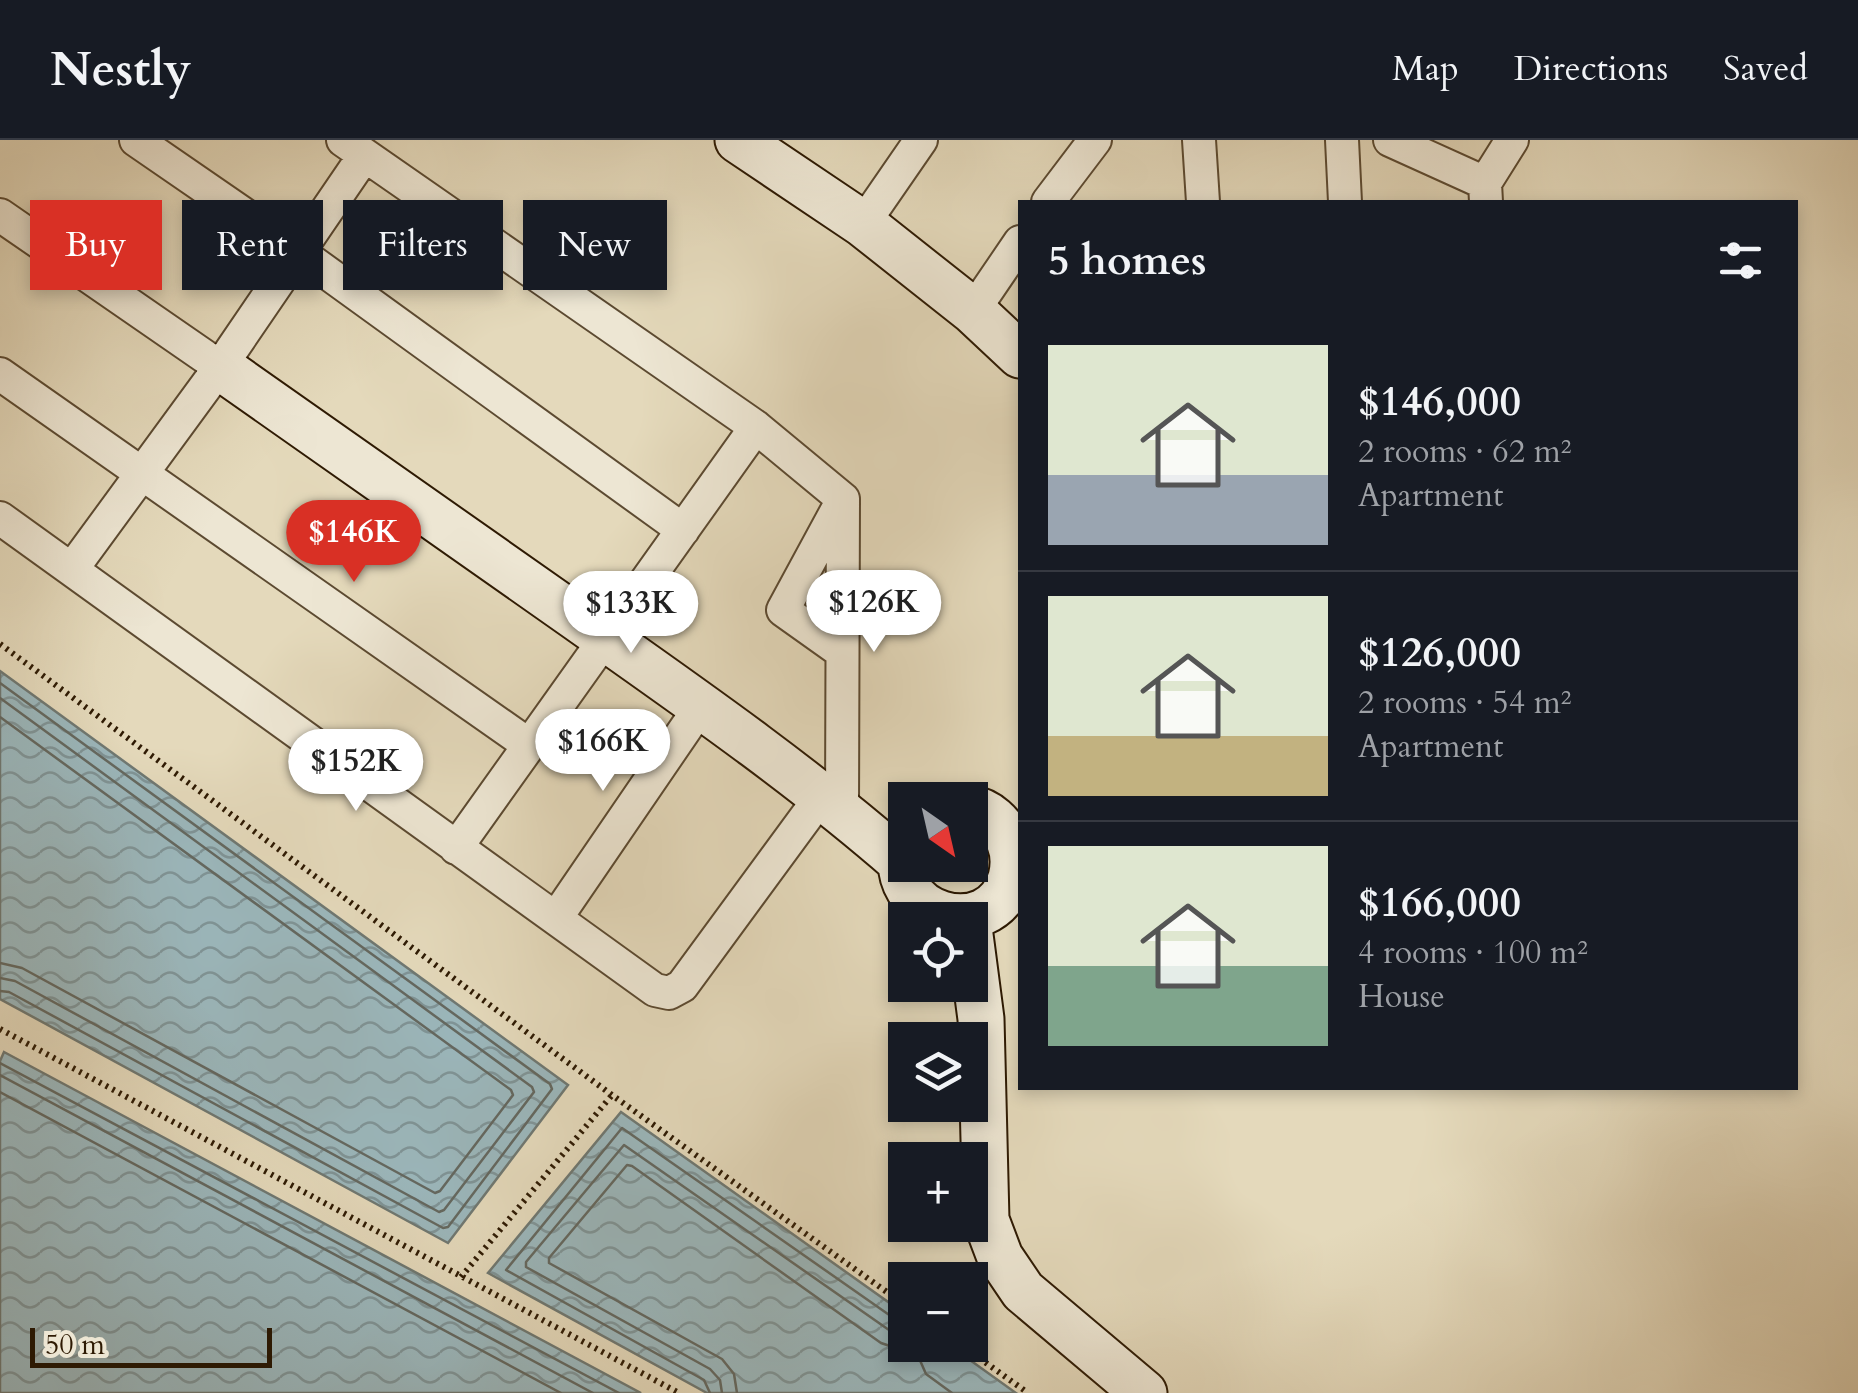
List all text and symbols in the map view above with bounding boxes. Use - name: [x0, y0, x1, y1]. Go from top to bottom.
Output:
- text: Nestly: [50, 37, 191, 102]
- text: Map: [1392, 45, 1459, 93]
- text: Directions: [1514, 45, 1668, 93]
- text: Saved: [1723, 45, 1808, 93]
- chip: Buy: [30, 200, 162, 290]
- chip: Rent: [182, 200, 323, 290]
- chip: Filters: [343, 200, 503, 290]
- chip: New: [523, 200, 667, 290]
- text: 5 homes: [1048, 232, 1206, 289]
- icon: filters: [1713, 233, 1768, 288]
- text: $146,000: [1358, 373, 1521, 430]
- icon: home: [1128, 385, 1248, 505]
- text: 2 rooms · 62 m²: [1358, 430, 1571, 474]
- text: Apartment: [1358, 474, 1503, 518]
- pin: $146K: [284, 500, 424, 585]
- text: $146K: [308, 510, 400, 554]
- pin: $126K: [804, 570, 944, 655]
- pin: $133K: [561, 571, 701, 656]
- text: $126K: [828, 580, 920, 624]
- text: $133K: [585, 581, 677, 625]
- text: $126,000: [1358, 624, 1521, 681]
- icon: home: [1128, 636, 1248, 756]
- text: 2 rooms · 54 m²: [1358, 681, 1571, 725]
- pin: $166K: [533, 709, 673, 794]
- text: $166K: [557, 719, 649, 763]
- text: Apartment: [1358, 725, 1503, 769]
- pin: $152K: [286, 729, 426, 814]
- text: $152K: [310, 739, 402, 783]
- north arrow: [888, 782, 988, 882]
- map controls: [888, 782, 988, 1362]
- text: $166,000: [1358, 874, 1521, 931]
- icon: home: [1128, 886, 1248, 1006]
- button: locate: [888, 902, 988, 1002]
- text: 4 rooms · 100 m²: [1358, 931, 1588, 975]
- text: House: [1358, 975, 1445, 1019]
- button: layers: [888, 1022, 988, 1122]
- button: +: [888, 1142, 988, 1242]
- button: −: [888, 1262, 988, 1362]
- scale bar: [30, 1323, 272, 1368]
- text: 50 m: [45, 1326, 105, 1364]

